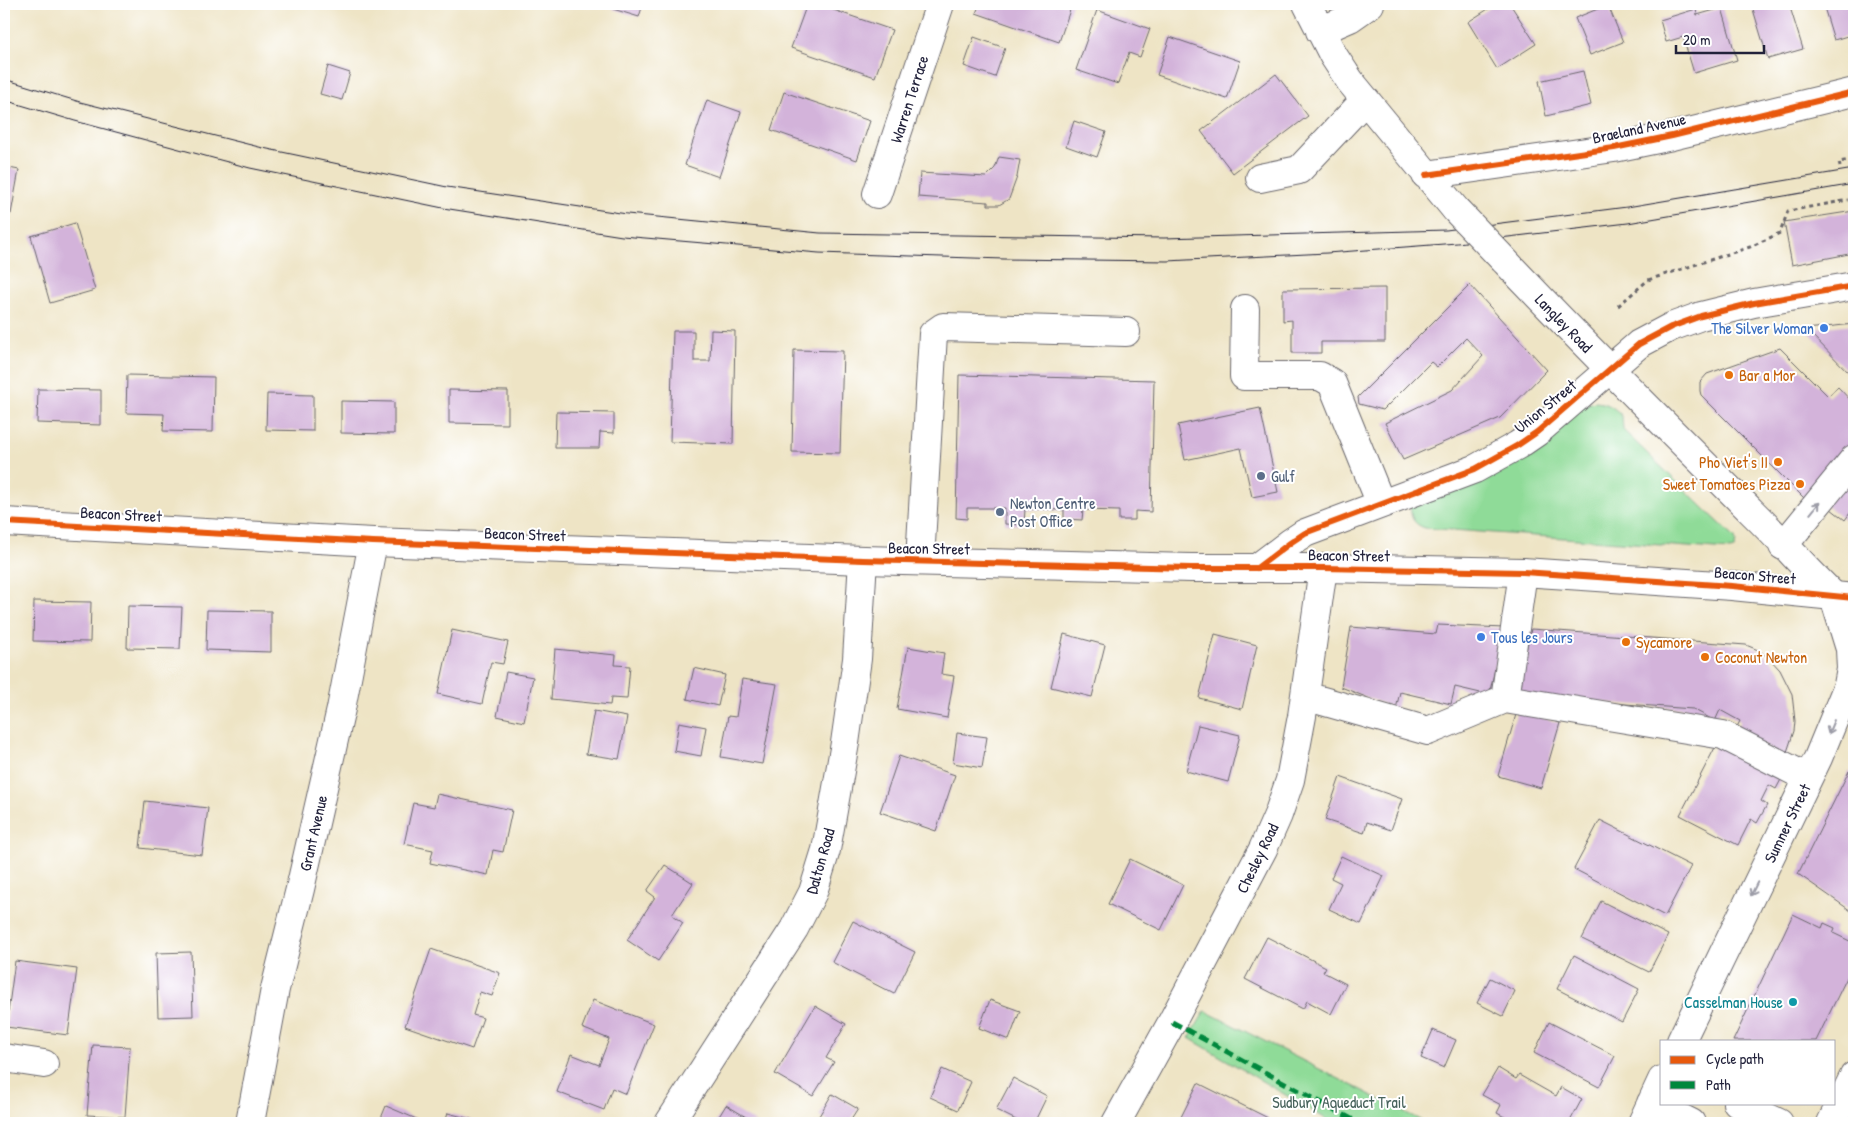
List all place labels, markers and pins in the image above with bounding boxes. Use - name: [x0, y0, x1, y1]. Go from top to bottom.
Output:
- place label: The Silver Woman: [1711, 317, 1814, 339]
- marker: The Silver Woman: [1818, 322, 1830, 334]
- place label: Bar a Mor: [1739, 364, 1795, 386]
- marker: Bar a Mor: [1723, 369, 1735, 381]
- place label: Pho Viet's II: [1699, 451, 1768, 473]
- marker: Pho Viet's II: [1772, 456, 1784, 468]
- place label: Gulf: [1271, 465, 1295, 487]
- marker: Gulf: [1255, 470, 1267, 482]
- place label: Sweet Tomatoes Pizza: [1663, 473, 1790, 495]
- marker: Sweet Tomatoes Pizza: [1794, 478, 1806, 490]
- place label: Newton Centre Post Office: [1010, 492, 1096, 532]
- marker: Newton Centre Post Office: [994, 506, 1006, 518]
- place label: Tous les Jours: [1491, 626, 1573, 648]
- marker: Tous les Jours: [1475, 631, 1487, 643]
- place label: Sycamore: [1636, 631, 1693, 653]
- marker: Sycamore: [1620, 636, 1632, 648]
- place label: Coconut Newton: [1715, 646, 1807, 668]
- marker: Coconut Newton: [1699, 651, 1711, 663]
- place label: Casselman House: [1684, 991, 1784, 1013]
- marker: Casselman House: [1787, 996, 1799, 1008]

